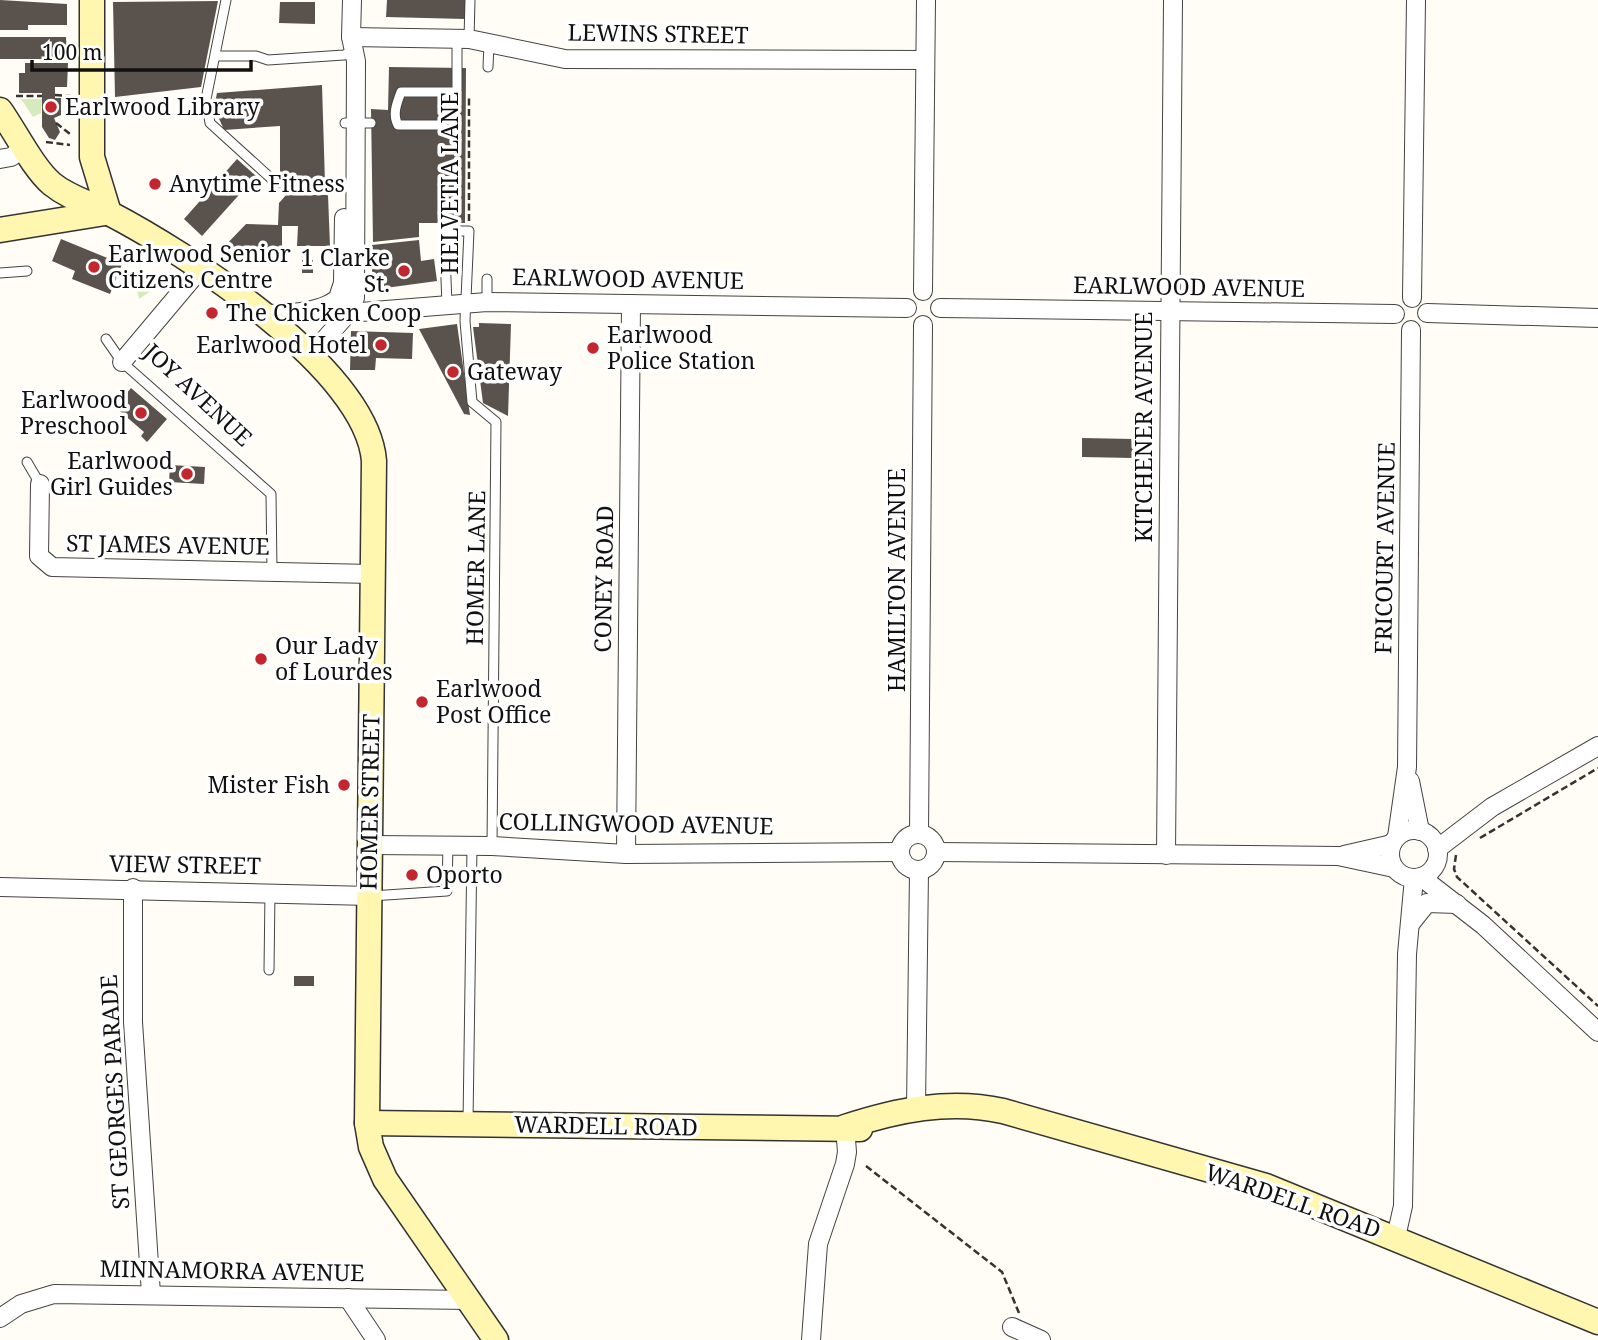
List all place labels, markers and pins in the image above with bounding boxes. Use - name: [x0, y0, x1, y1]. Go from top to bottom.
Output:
- place label: Earlwood Library: [65, 90, 260, 122]
- marker: Earlwood Library: [43, 99, 59, 115]
- place label: Anytime Fitness: [169, 167, 345, 199]
- marker: Anytime Fitness: [147, 176, 163, 192]
- place label: Earlwood Senior Citizens Centre: [108, 237, 291, 295]
- place label: 1 Clarke St.: [301, 241, 390, 299]
- marker: Earlwood Senior Citizens Centre: [86, 259, 102, 275]
- marker: 1 Clarke St.: [396, 263, 412, 279]
- place label: The Chicken Coop: [226, 296, 421, 328]
- marker: The Chicken Coop: [204, 305, 220, 321]
- place label: Earlwood Police Station: [607, 318, 756, 376]
- place label: Earlwood Hotel: [196, 328, 367, 360]
- marker: Earlwood Hotel: [373, 337, 389, 353]
- marker: Earlwood Police Station: [585, 340, 601, 356]
- place label: Gateway: [467, 355, 562, 387]
- marker: Gateway: [445, 364, 461, 380]
- place label: Earlwood Preschool: [20, 383, 127, 441]
- marker: Earlwood Preschool: [133, 405, 149, 421]
- place label: Earlwood Girl Guides: [50, 444, 173, 502]
- marker: Earlwood Girl Guides: [179, 466, 195, 482]
- place label: Our Lady of Lourdes: [275, 629, 393, 687]
- marker: Our Lady of Lourdes: [253, 651, 269, 667]
- place label: Earlwood Post Office: [436, 672, 551, 730]
- marker: Earlwood Post Office: [414, 694, 430, 710]
- place label: Mister Fish: [208, 768, 330, 800]
- marker: Mister Fish: [336, 777, 352, 793]
- place label: Oporto: [426, 858, 503, 890]
- marker: Oporto: [404, 867, 420, 883]

